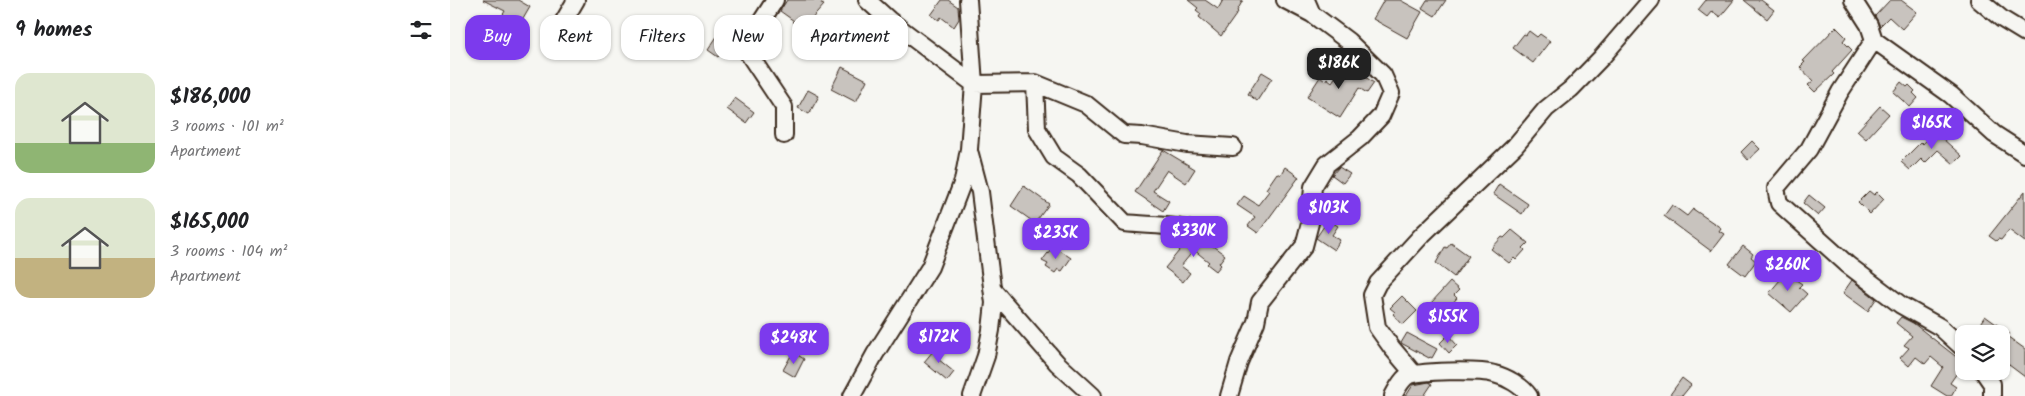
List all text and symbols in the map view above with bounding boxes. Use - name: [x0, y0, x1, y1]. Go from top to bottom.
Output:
- text: 9 homes: [15, 14, 92, 47]
- chip: Buy: [465, 15, 530, 60]
- chip: Rent: [540, 15, 611, 60]
- chip: Filters: [621, 15, 704, 60]
- chip: New: [714, 15, 782, 60]
- chip: Apartment: [792, 15, 908, 60]
- icon: filters: [407, 16, 435, 44]
- pin: $186K: [1304, 48, 1374, 90]
- text: $186K: [1318, 51, 1360, 76]
- text: $186,000: [170, 81, 250, 114]
- icon: home: [55, 93, 115, 153]
- pin: $165K: [1897, 108, 1967, 150]
- text: $165K: [1912, 111, 1952, 136]
- text: 3 rooms · 101 m²: [170, 114, 284, 139]
- text: Apartment: [170, 139, 241, 164]
- pin: $103K: [1294, 192, 1364, 235]
- text: $103K: [1309, 196, 1349, 221]
- text: $165,000: [170, 206, 249, 239]
- pin: $330K: [1159, 216, 1229, 258]
- icon: home: [55, 218, 115, 278]
- pin: $235K: [1021, 218, 1091, 260]
- text: $330K: [1172, 219, 1216, 244]
- text: $235K: [1033, 221, 1079, 246]
- text: 3 rooms · 104 m²: [170, 239, 287, 264]
- pin: $260K: [1753, 250, 1823, 292]
- text: $260K: [1765, 253, 1811, 278]
- text: Apartment: [170, 264, 241, 289]
- pin: $155K: [1413, 302, 1483, 344]
- text: $155K: [1428, 305, 1468, 330]
- pin: $248K: [759, 322, 829, 365]
- pin: $172K: [904, 322, 974, 364]
- text: $172K: [919, 325, 959, 350]
- map controls: [1955, 325, 2010, 380]
- button: layers: [1955, 325, 2010, 380]
- text: $248K: [771, 326, 817, 351]

